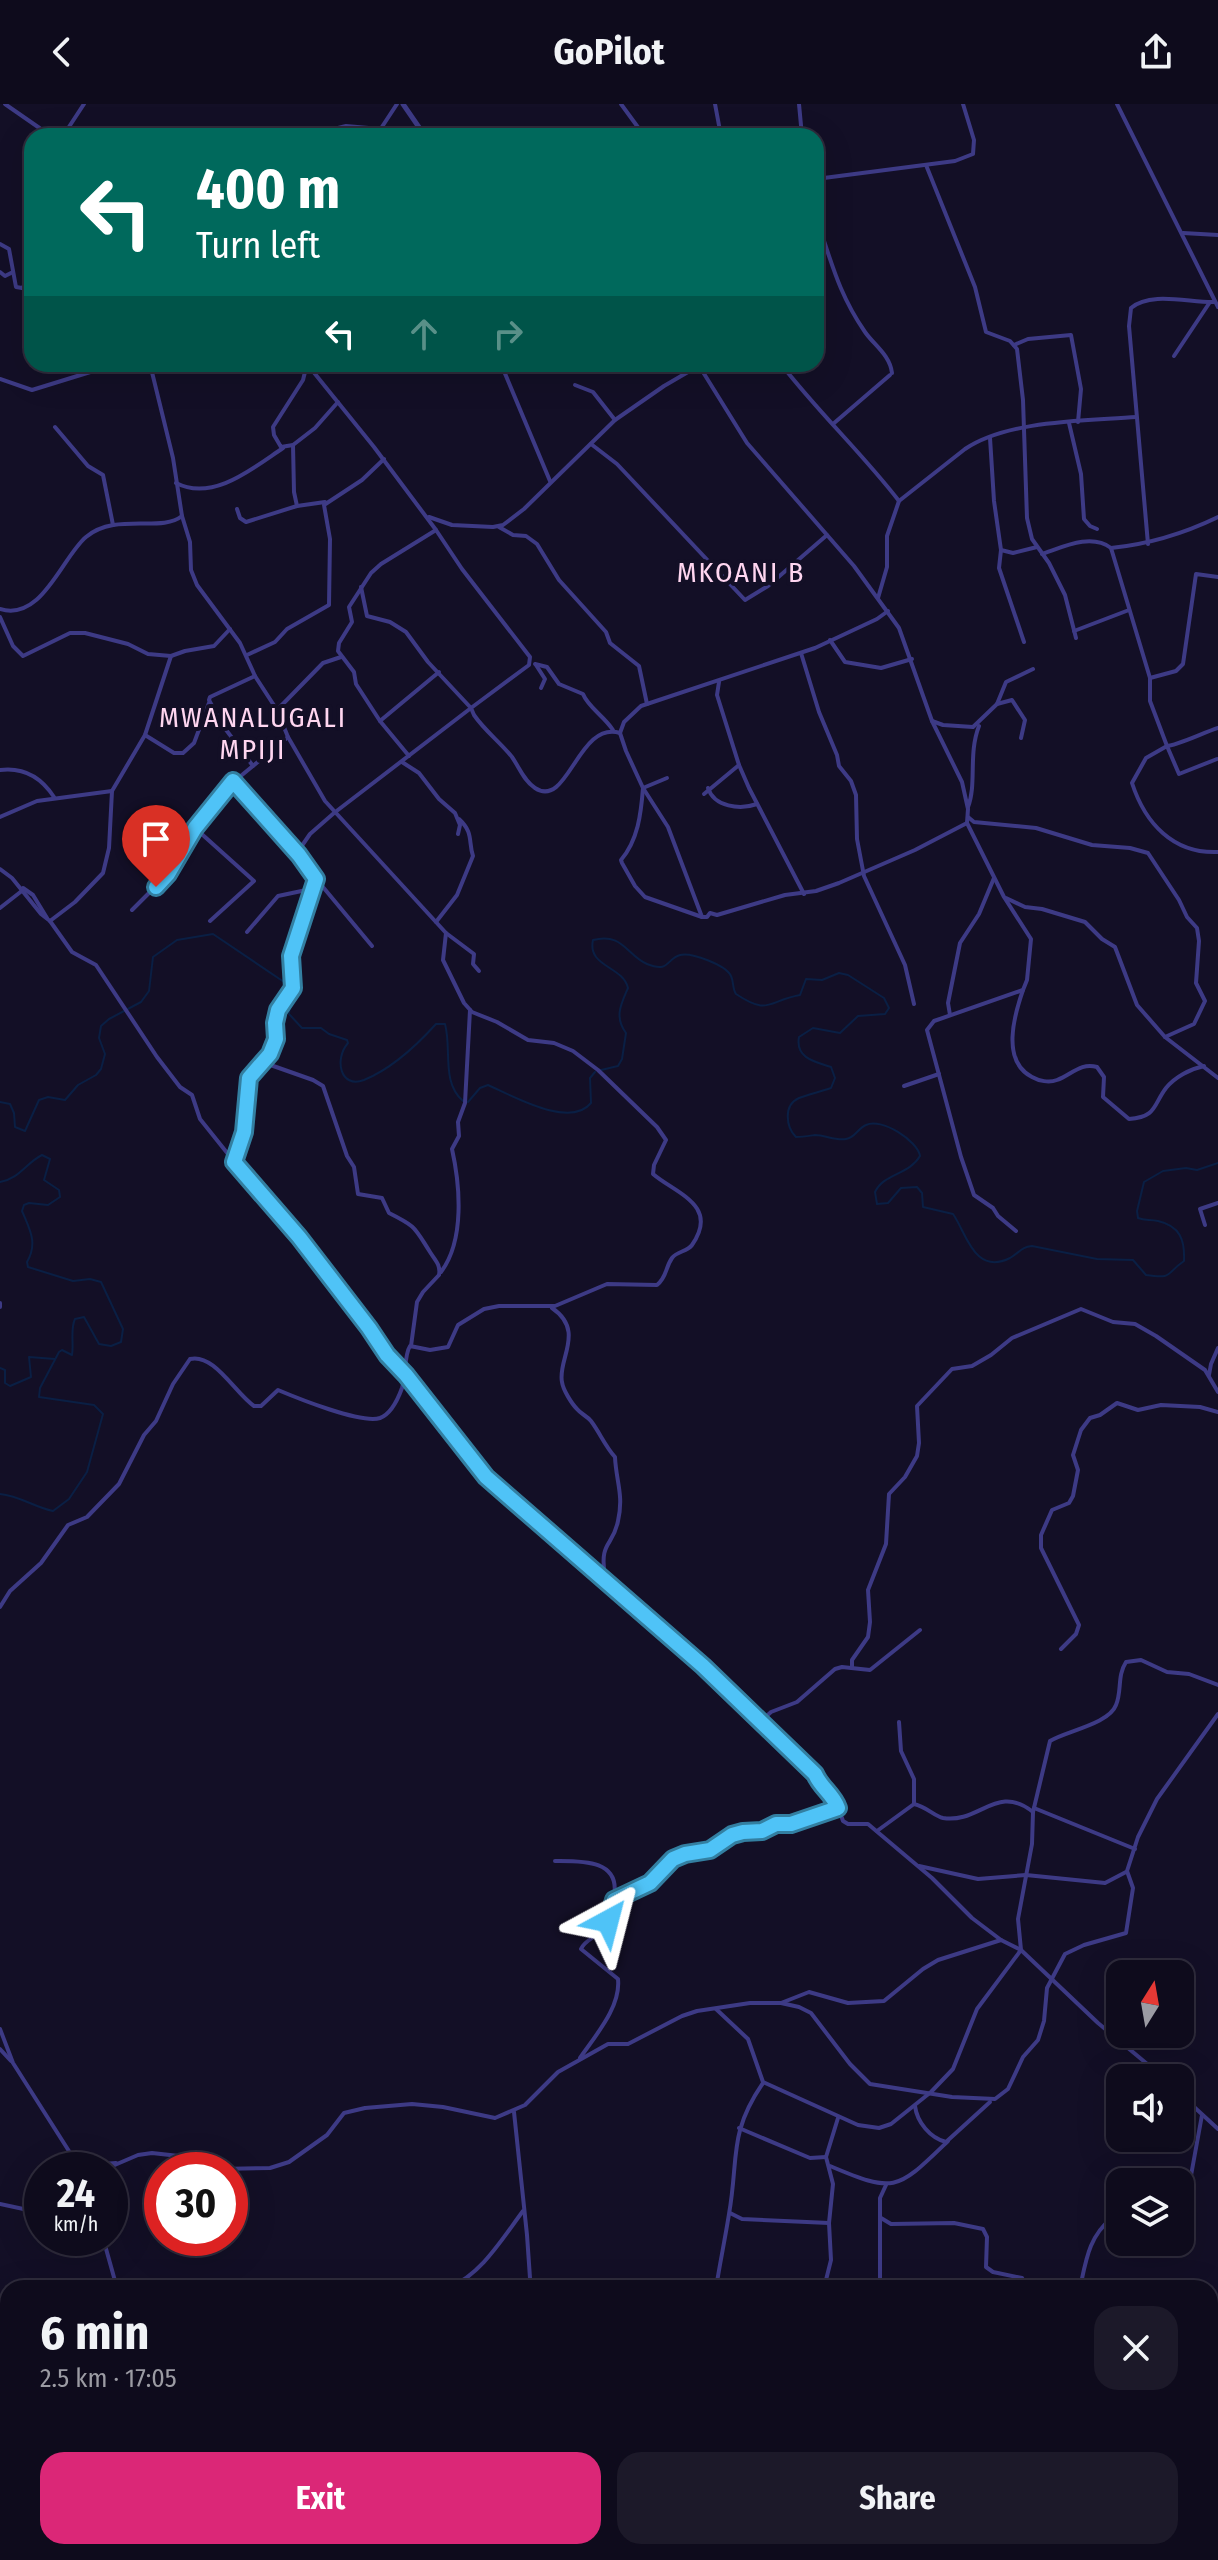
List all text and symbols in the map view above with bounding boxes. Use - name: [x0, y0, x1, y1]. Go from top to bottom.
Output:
- icon: back: [40, 30, 84, 74]
- text: GoPilot: [554, 30, 664, 74]
- icon: share: [1134, 30, 1178, 74]
- text: 400 m: [196, 156, 340, 223]
- icon: left: [64, 160, 168, 264]
- text: Turn left: [196, 224, 320, 268]
- icon: left: [318, 312, 362, 356]
- icon: ahead: [402, 312, 446, 356]
- icon: right: [486, 312, 530, 356]
- district label: MKOANI B: [677, 556, 805, 589]
- district label: MWANALUGALI MPIJI: [159, 701, 347, 766]
- pin: [122, 805, 190, 887]
- icon: arrive: [134, 817, 178, 861]
- position arrow: [566, 1879, 650, 1963]
- north arrow: [1106, 1960, 1194, 2048]
- map controls: [1106, 1960, 1194, 2256]
- button: sound: [1106, 2064, 1194, 2152]
- speed limit sign: 30: [144, 2152, 248, 2256]
- button: layers: [1106, 2168, 1194, 2256]
- text: 24: [57, 2170, 95, 2218]
- text: km/h: [54, 2212, 98, 2236]
- text: 6 min: [40, 2304, 149, 2362]
- button: close: [1094, 2306, 1178, 2390]
- text: 2.5 km · 17:05: [40, 2363, 177, 2394]
- button: Exit: [40, 2452, 601, 2544]
- button: Share: [617, 2452, 1178, 2544]

